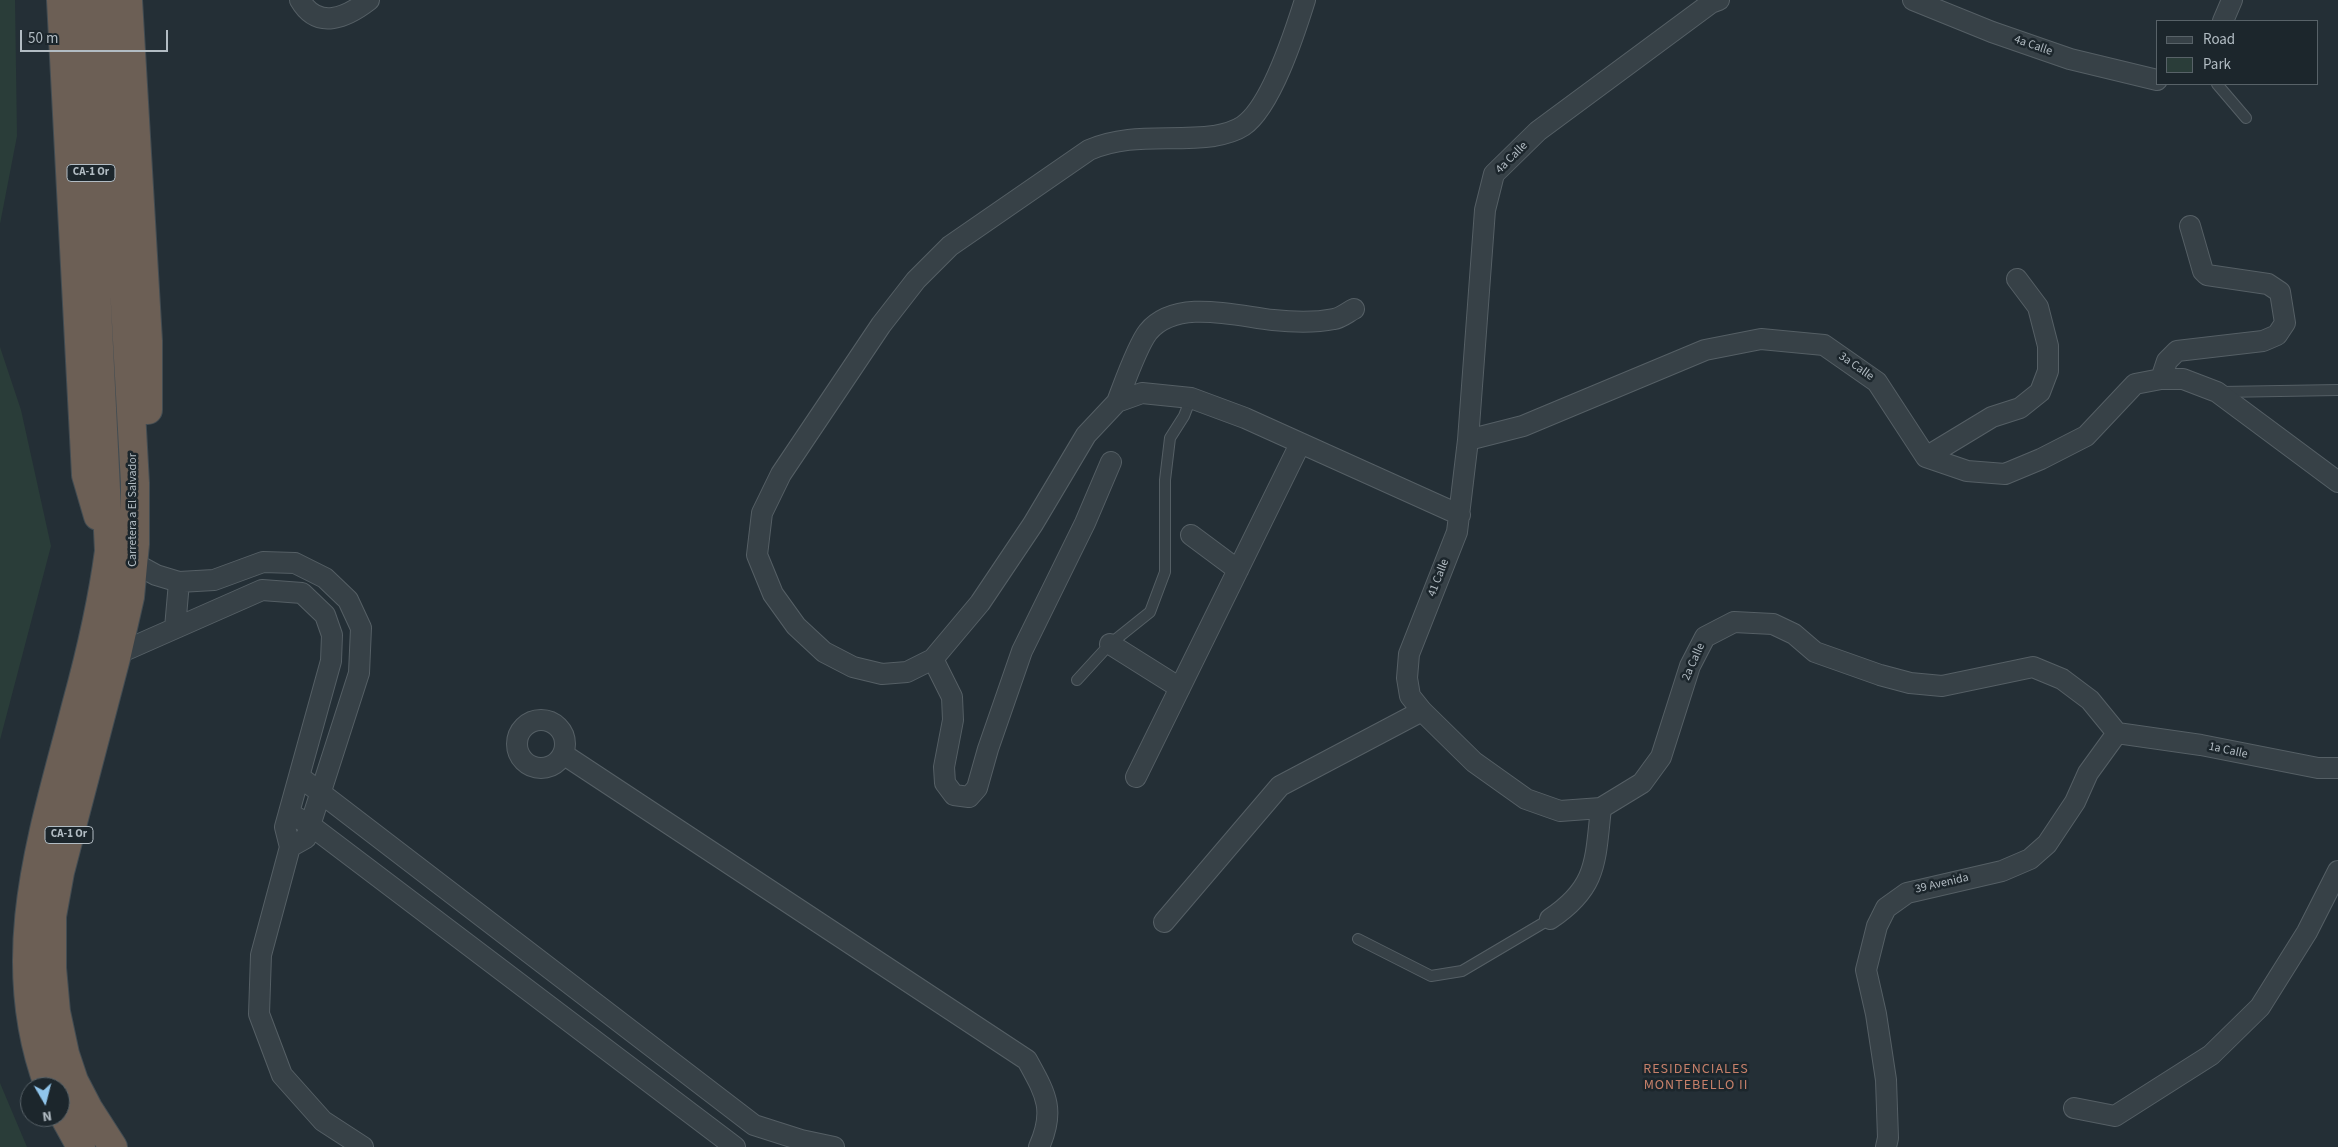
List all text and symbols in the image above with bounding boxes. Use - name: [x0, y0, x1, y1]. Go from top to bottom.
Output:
- scale bar: [22, 20, 170, 52]
- legend: [2156, 20, 2318, 85]
- text: 50 m: [28, 28, 58, 49]
- text: Road: [2203, 29, 2235, 50]
- street label: 4a Calle: [2012, 33, 2054, 59]
- text: Park: [2203, 54, 2231, 75]
- street label: 4a Calle: [1493, 139, 1531, 177]
- road number: CA-1 Or: [67, 164, 115, 182]
- street label: 3a Calle: [1836, 350, 1876, 384]
- street label: Carretera a El Salvador: [126, 453, 140, 567]
- street label: 41 Calle: [1425, 557, 1453, 599]
- street label: 2a Calle: [1679, 641, 1709, 683]
- street label: 1a Calle: [2207, 740, 2249, 762]
- road number: CA-1 Or: [45, 826, 93, 844]
- street label: 39 Avenida: [1914, 871, 1970, 897]
- district label: RESIDENCIALES MONTEBELLO II: [1642, 1062, 1750, 1094]
- north arrow: [20, 1077, 70, 1127]
- text: N: [41, 1105, 53, 1126]

